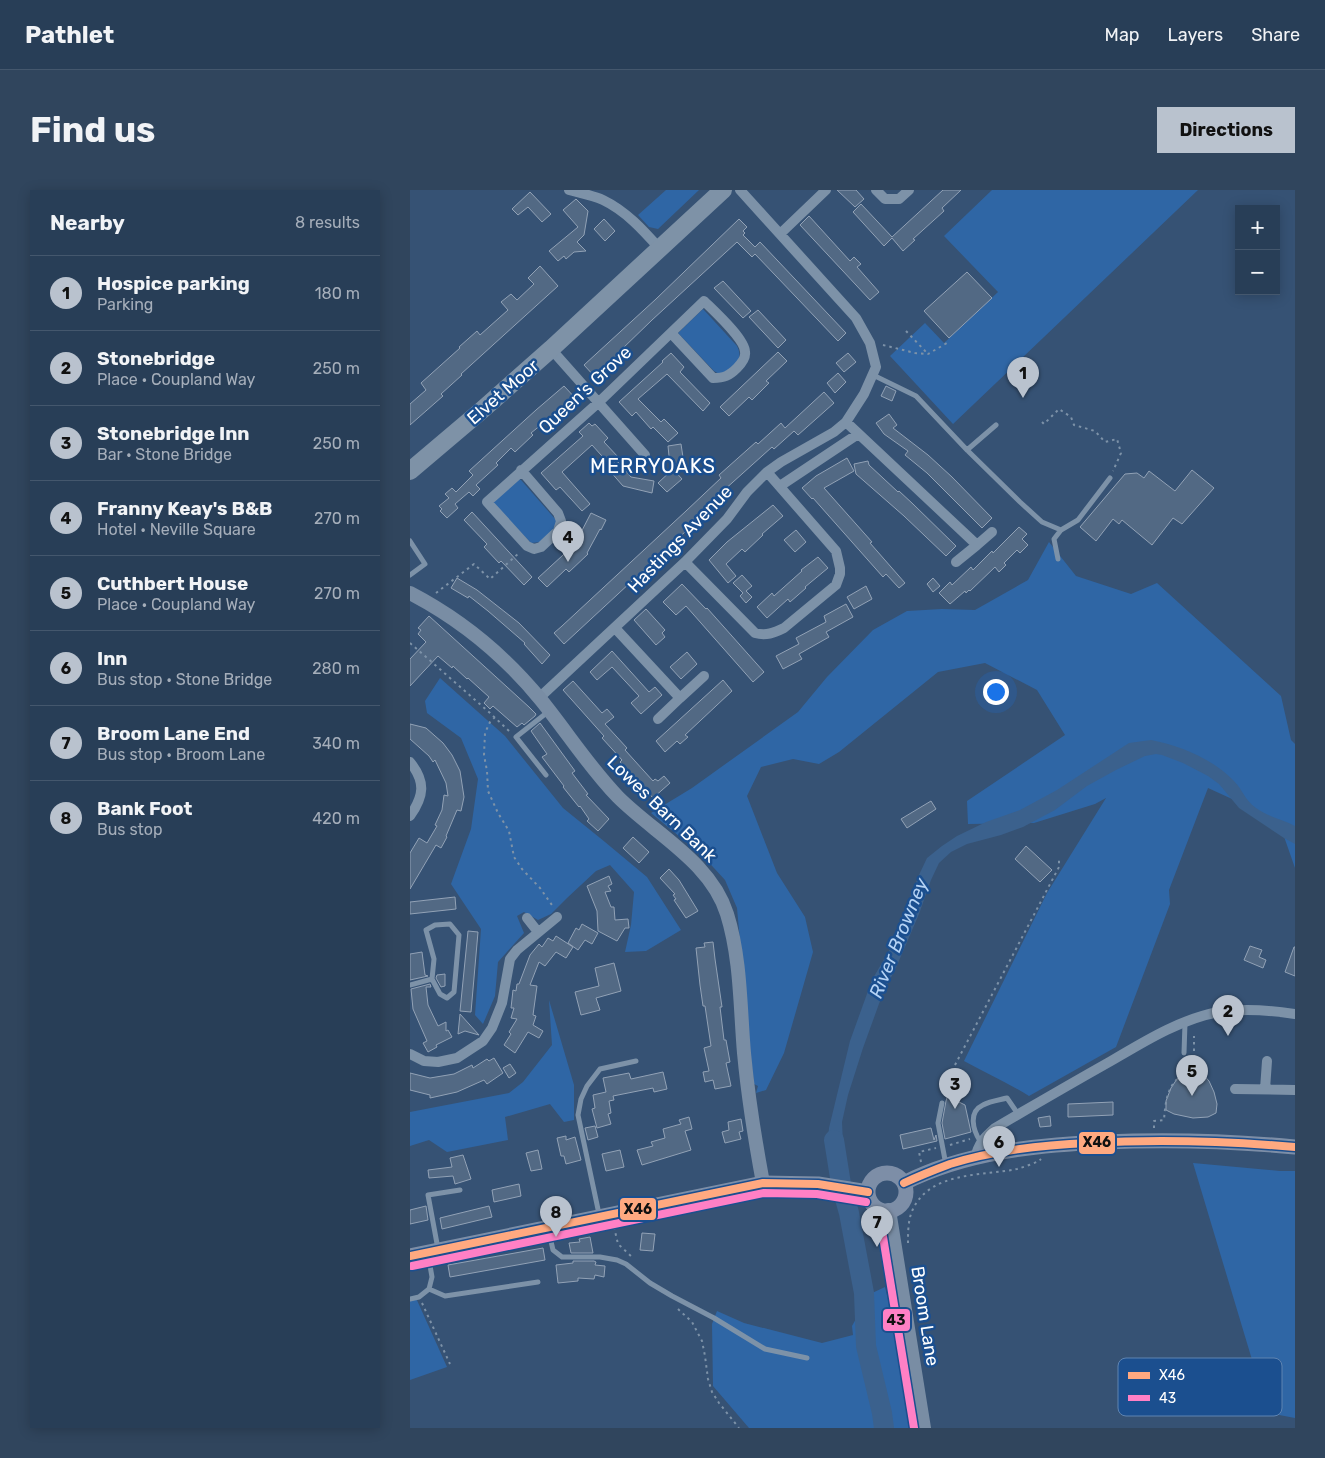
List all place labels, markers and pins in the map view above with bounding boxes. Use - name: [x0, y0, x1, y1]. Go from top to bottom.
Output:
- pin: 1: [1007, 357, 1039, 398]
- pin: 4: [552, 521, 584, 562]
- pin: 2: [1212, 995, 1244, 1036]
- pin: 5: [1176, 1055, 1208, 1096]
- pin: 3: [939, 1068, 971, 1109]
- pin: 6: [983, 1126, 1015, 1167]
- pin: 8: [540, 1196, 572, 1237]
- pin: 7: [861, 1206, 893, 1247]

